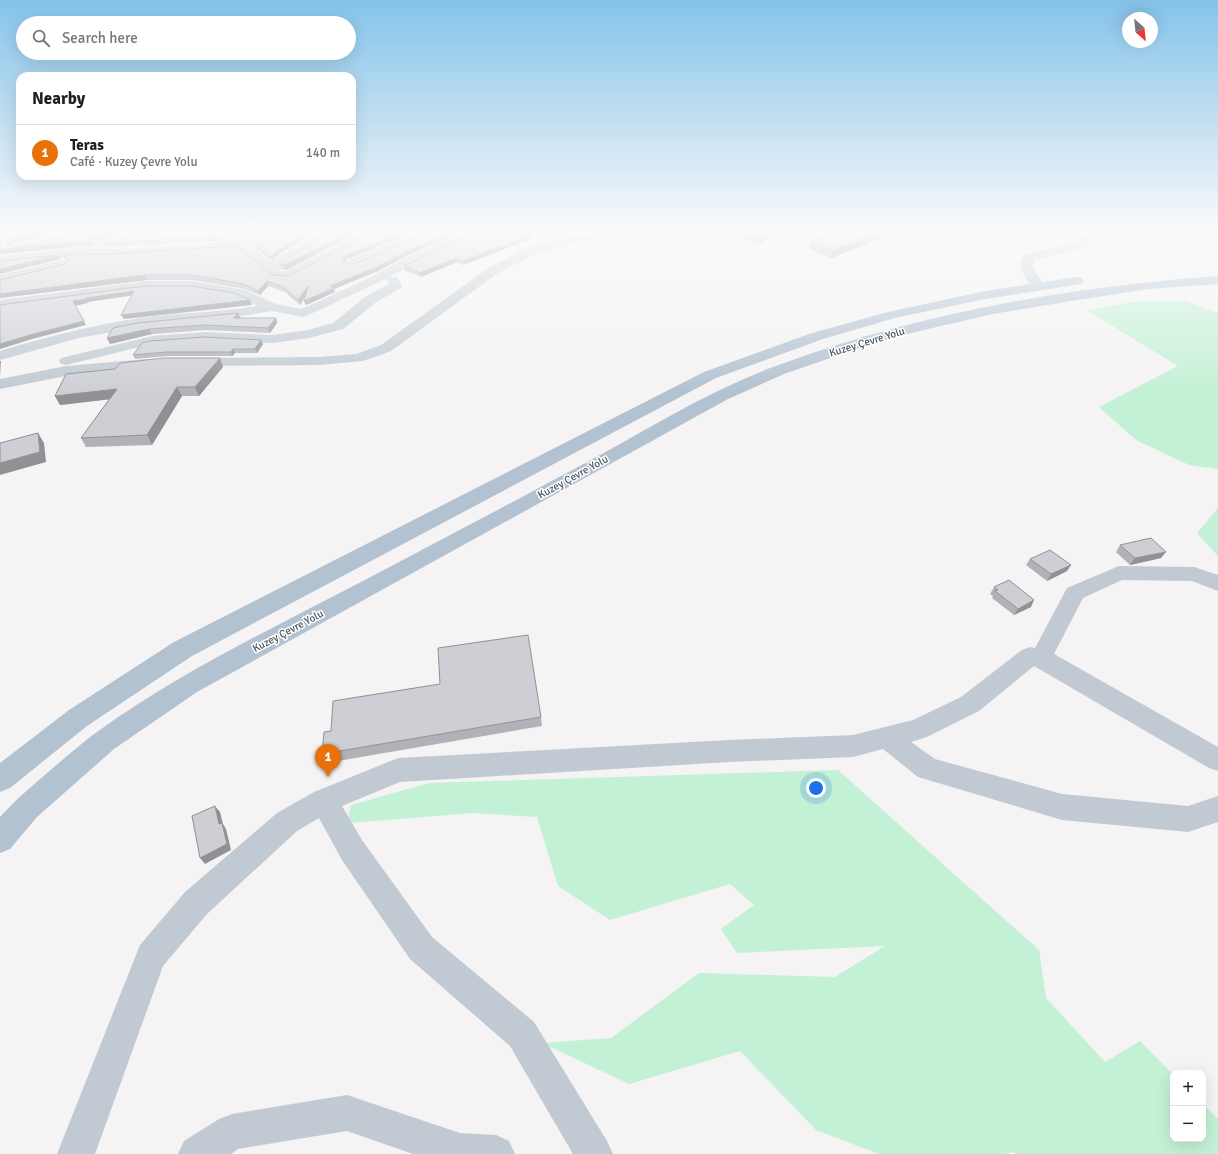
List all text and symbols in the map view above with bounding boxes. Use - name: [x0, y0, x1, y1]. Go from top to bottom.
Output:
- north arrow: [1122, 12, 1158, 48]
- search box: [16, 16, 356, 60]
- icon: search: [30, 27, 52, 49]
- text: Search here: [62, 29, 138, 47]
- text: Nearby: [32, 88, 85, 109]
- text: Teras: [70, 136, 104, 154]
- text: 1: [41, 145, 49, 161]
- text: 140 m: [306, 145, 340, 161]
- text: Café · Kuzey Çevre Yolu: [70, 154, 198, 170]
- street label: Kuzey Çevre Yolu: [828, 324, 906, 360]
- street label: Kuzey Çevre Yolu: [536, 452, 610, 502]
- street label: Kuzey Çevre Yolu: [250, 607, 326, 655]
- pin: 1: [315, 744, 341, 777]
- your location: [806, 778, 826, 798]
- map controls: [1170, 1070, 1206, 1142]
- button: +: [1170, 1070, 1206, 1106]
- button: −: [1170, 1106, 1206, 1142]

